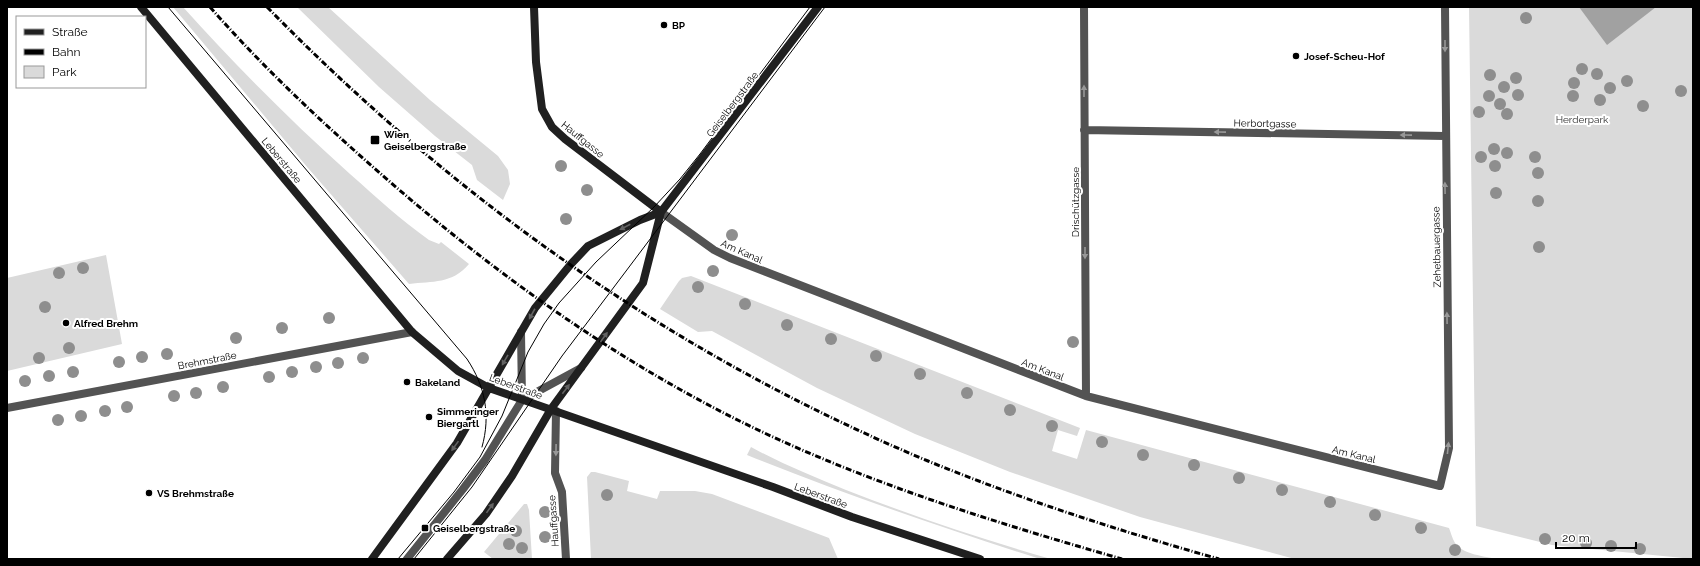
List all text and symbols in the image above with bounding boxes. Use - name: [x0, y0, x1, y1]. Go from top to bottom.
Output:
- legend: [16, 16, 146, 88]
- marker: BP: [659, 20, 669, 30]
- place label: BP: [672, 20, 686, 31]
- text: Straße: [52, 25, 88, 39]
- one-way arrow: [1442, 40, 1448, 53]
- text: Bahn: [52, 45, 81, 59]
- marker: Josef-Scheu-Hof: [1291, 51, 1301, 61]
- place label: Josef-Scheu-Hof: [1304, 51, 1385, 62]
- text: Park: [52, 65, 77, 79]
- street label: Geiselbergstraße: [704, 69, 761, 139]
- one-way arrow: [1081, 84, 1087, 97]
- park label: Herderpark: [1556, 114, 1609, 125]
- street label: Herbortgasse: [1234, 117, 1297, 130]
- street label: Hauffgasse: [559, 119, 606, 160]
- place label: Wien Geiselbergstraße: [384, 129, 466, 152]
- one-way arrow: [1213, 129, 1226, 135]
- one-way arrow: [1399, 132, 1412, 138]
- marker: Wien Geiselbergstraße: [369, 134, 381, 146]
- street label: Leberstraße: [260, 135, 304, 185]
- street label: Drischützgasse: [1070, 167, 1081, 237]
- one-way arrow: [1442, 181, 1448, 194]
- street label: Zehetbauergasse: [1430, 206, 1443, 288]
- one-way arrow: [619, 224, 631, 231]
- street label: Am Kanal: [719, 237, 765, 266]
- one-way arrow: [1082, 247, 1088, 260]
- one-way arrow: [528, 308, 535, 320]
- one-way arrow: [1444, 311, 1450, 324]
- marker: Alfred Brehm: [61, 318, 71, 328]
- place label: Alfred Brehm: [74, 318, 138, 329]
- one-way arrow: [600, 332, 608, 342]
- street label: Brehmstraße: [177, 349, 237, 372]
- one-way arrow: [502, 354, 509, 366]
- street label: Am Kanal: [1020, 356, 1066, 383]
- street label: Leberstraße: [488, 372, 544, 401]
- marker: Bakeland: [402, 377, 412, 387]
- place label: Bakeland: [415, 377, 461, 388]
- one-way arrow: [562, 383, 570, 394]
- place label: Simmeringer Biergartl: [437, 406, 499, 429]
- marker: Simmeringer Biergartl: [424, 412, 434, 422]
- one-way arrow: [451, 441, 459, 451]
- one-way arrow: [1445, 442, 1451, 454]
- one-way arrow: [553, 444, 559, 457]
- street label: Am Kanal: [1331, 444, 1377, 465]
- street label: Leberstraße: [793, 481, 849, 510]
- marker: VS Brehmstraße: [144, 488, 154, 498]
- place label: VS Brehmstraße: [157, 488, 234, 499]
- street label: Hauffgasse: [546, 495, 561, 547]
- one-way arrow: [486, 502, 494, 513]
- marker: Geiselbergstraße: [420, 523, 430, 533]
- place label: Geiselbergstraße: [433, 523, 515, 534]
- scale bar: [1556, 524, 1636, 550]
- text: 20 m: [1562, 531, 1590, 545]

